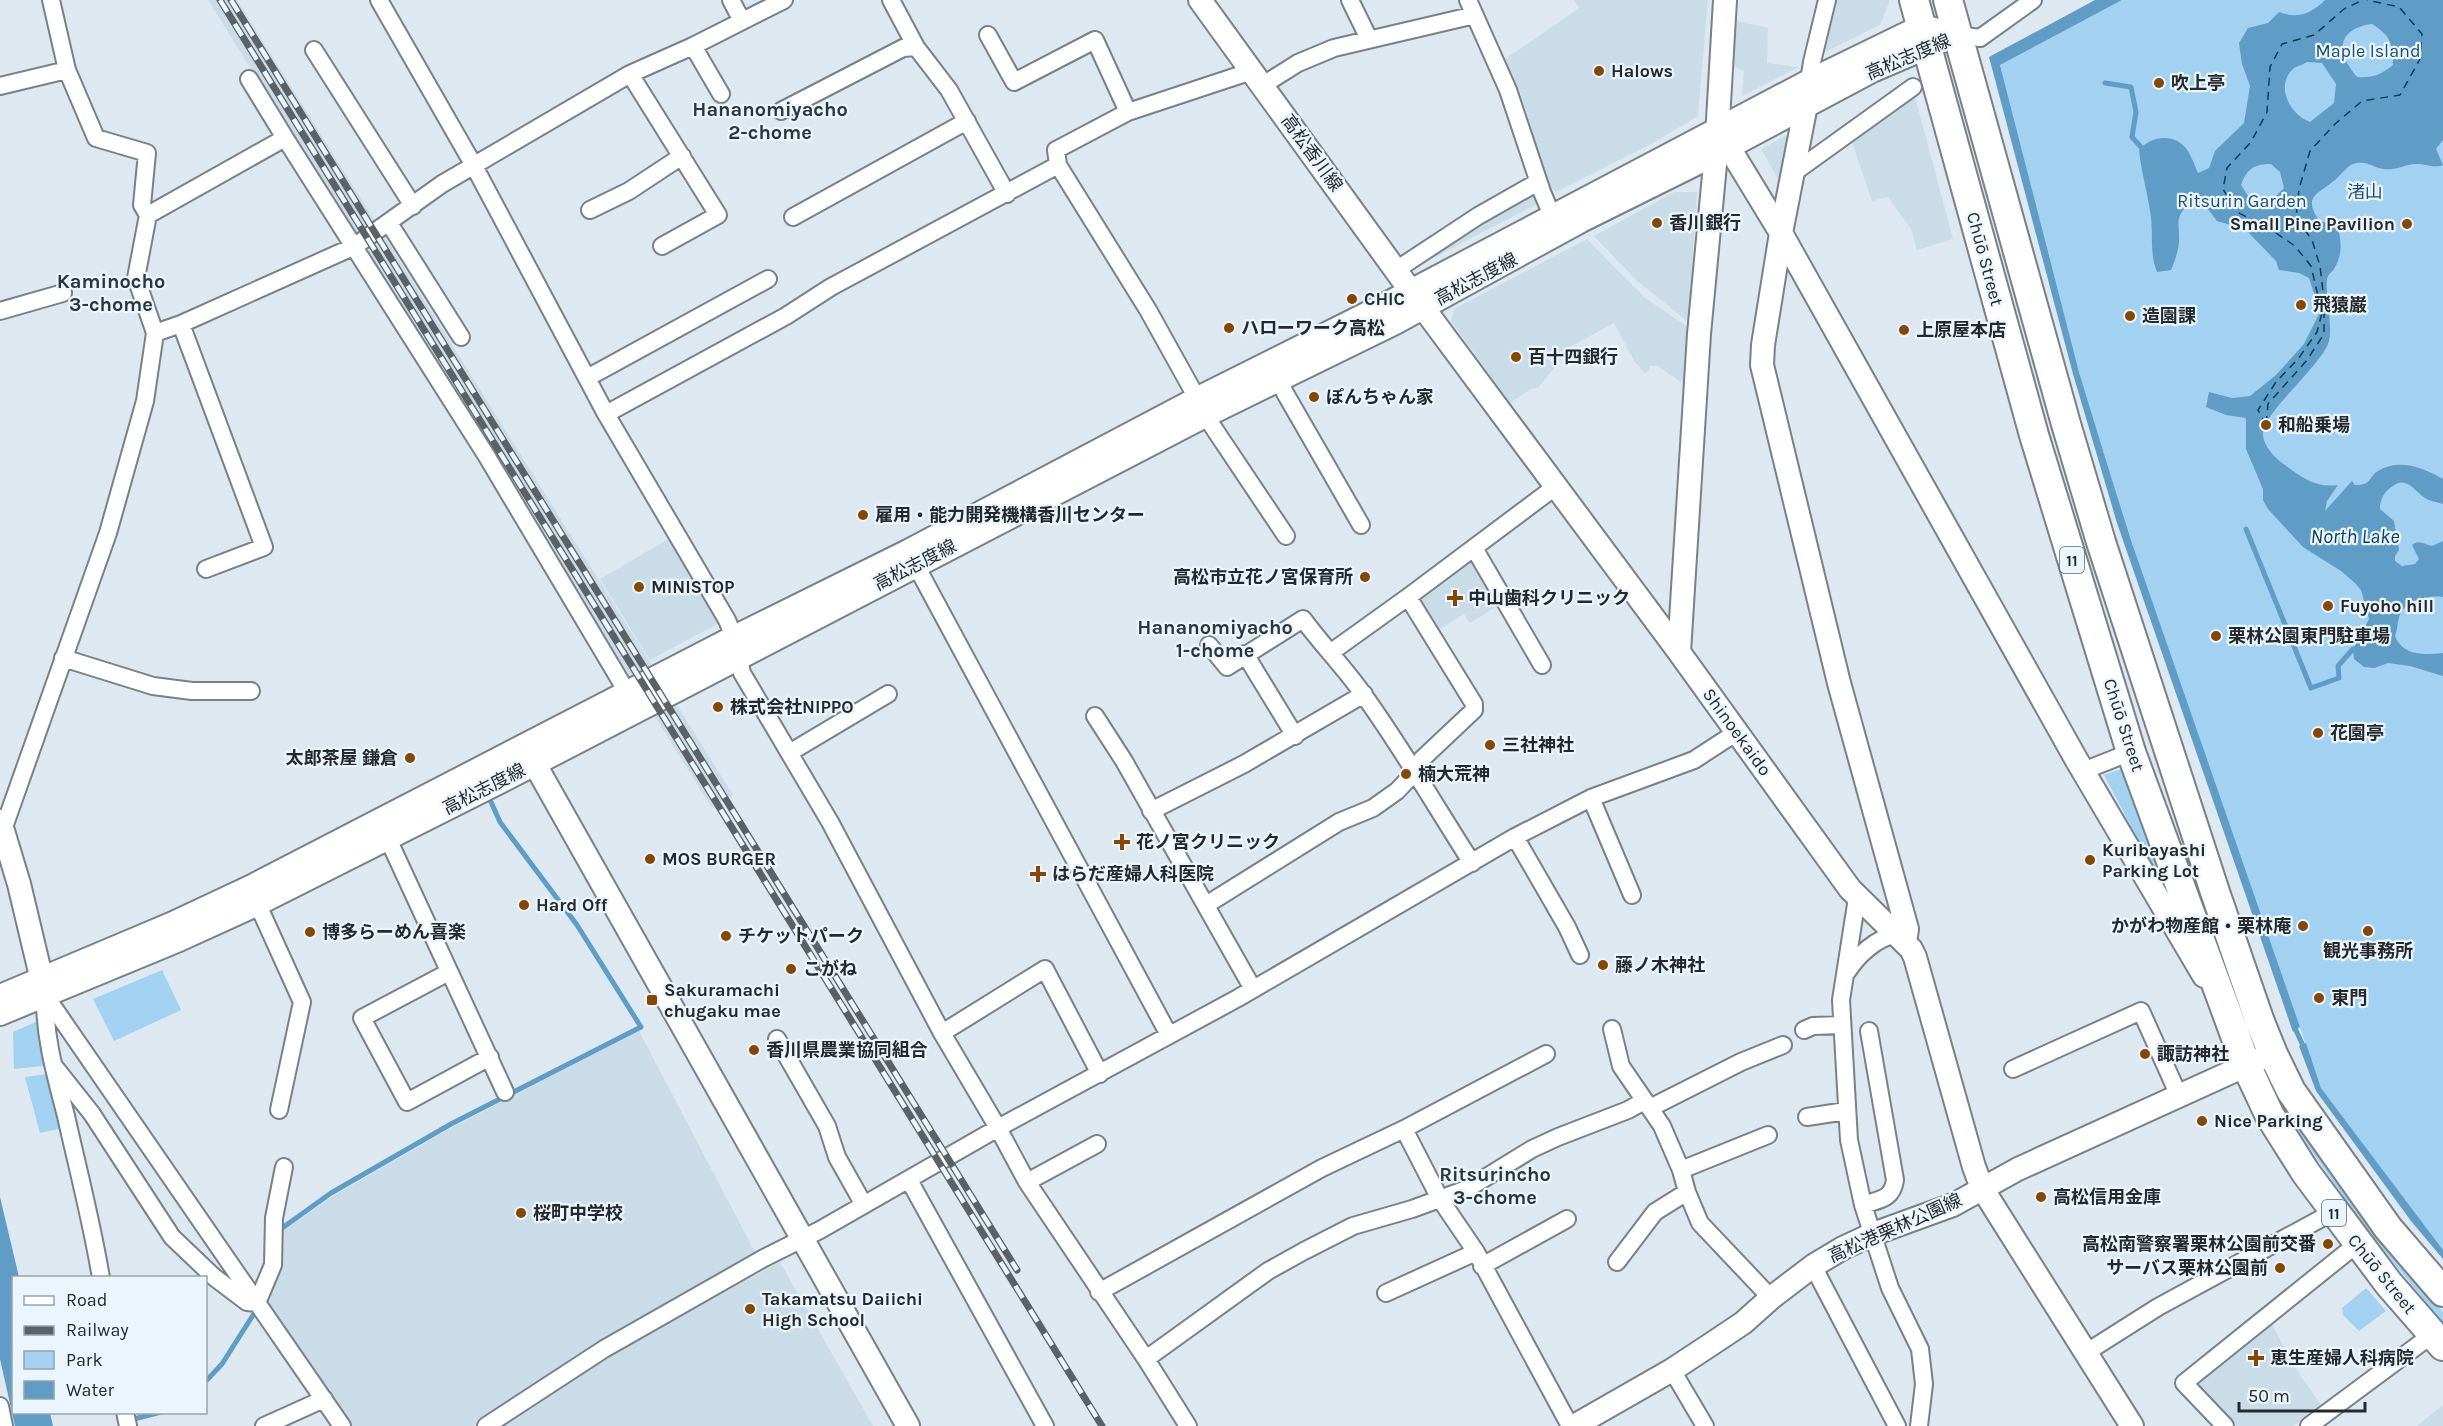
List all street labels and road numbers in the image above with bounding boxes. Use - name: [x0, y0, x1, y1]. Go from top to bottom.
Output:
- street label: 高松志度線: [1862, 29, 1954, 85]
- street label: 高松香川線: [1277, 110, 1347, 196]
- street label: Chūō Street: [1962, 210, 2008, 309]
- street label: 高松志度線: [1431, 248, 1521, 310]
- street label: 高松志度線: [870, 535, 960, 595]
- road number: 11: [2060, 547, 2084, 573]
- street label: Chūō Street: [2099, 676, 2149, 774]
- street label: Shinoekaido: [1698, 684, 1776, 780]
- street label: 高松志度線: [439, 759, 529, 819]
- street label: 高松港栗林公園線: [1825, 1189, 1965, 1267]
- road number: 11: [2322, 1200, 2346, 1226]
- street label: Chūō Street: [2343, 1230, 2421, 1319]

